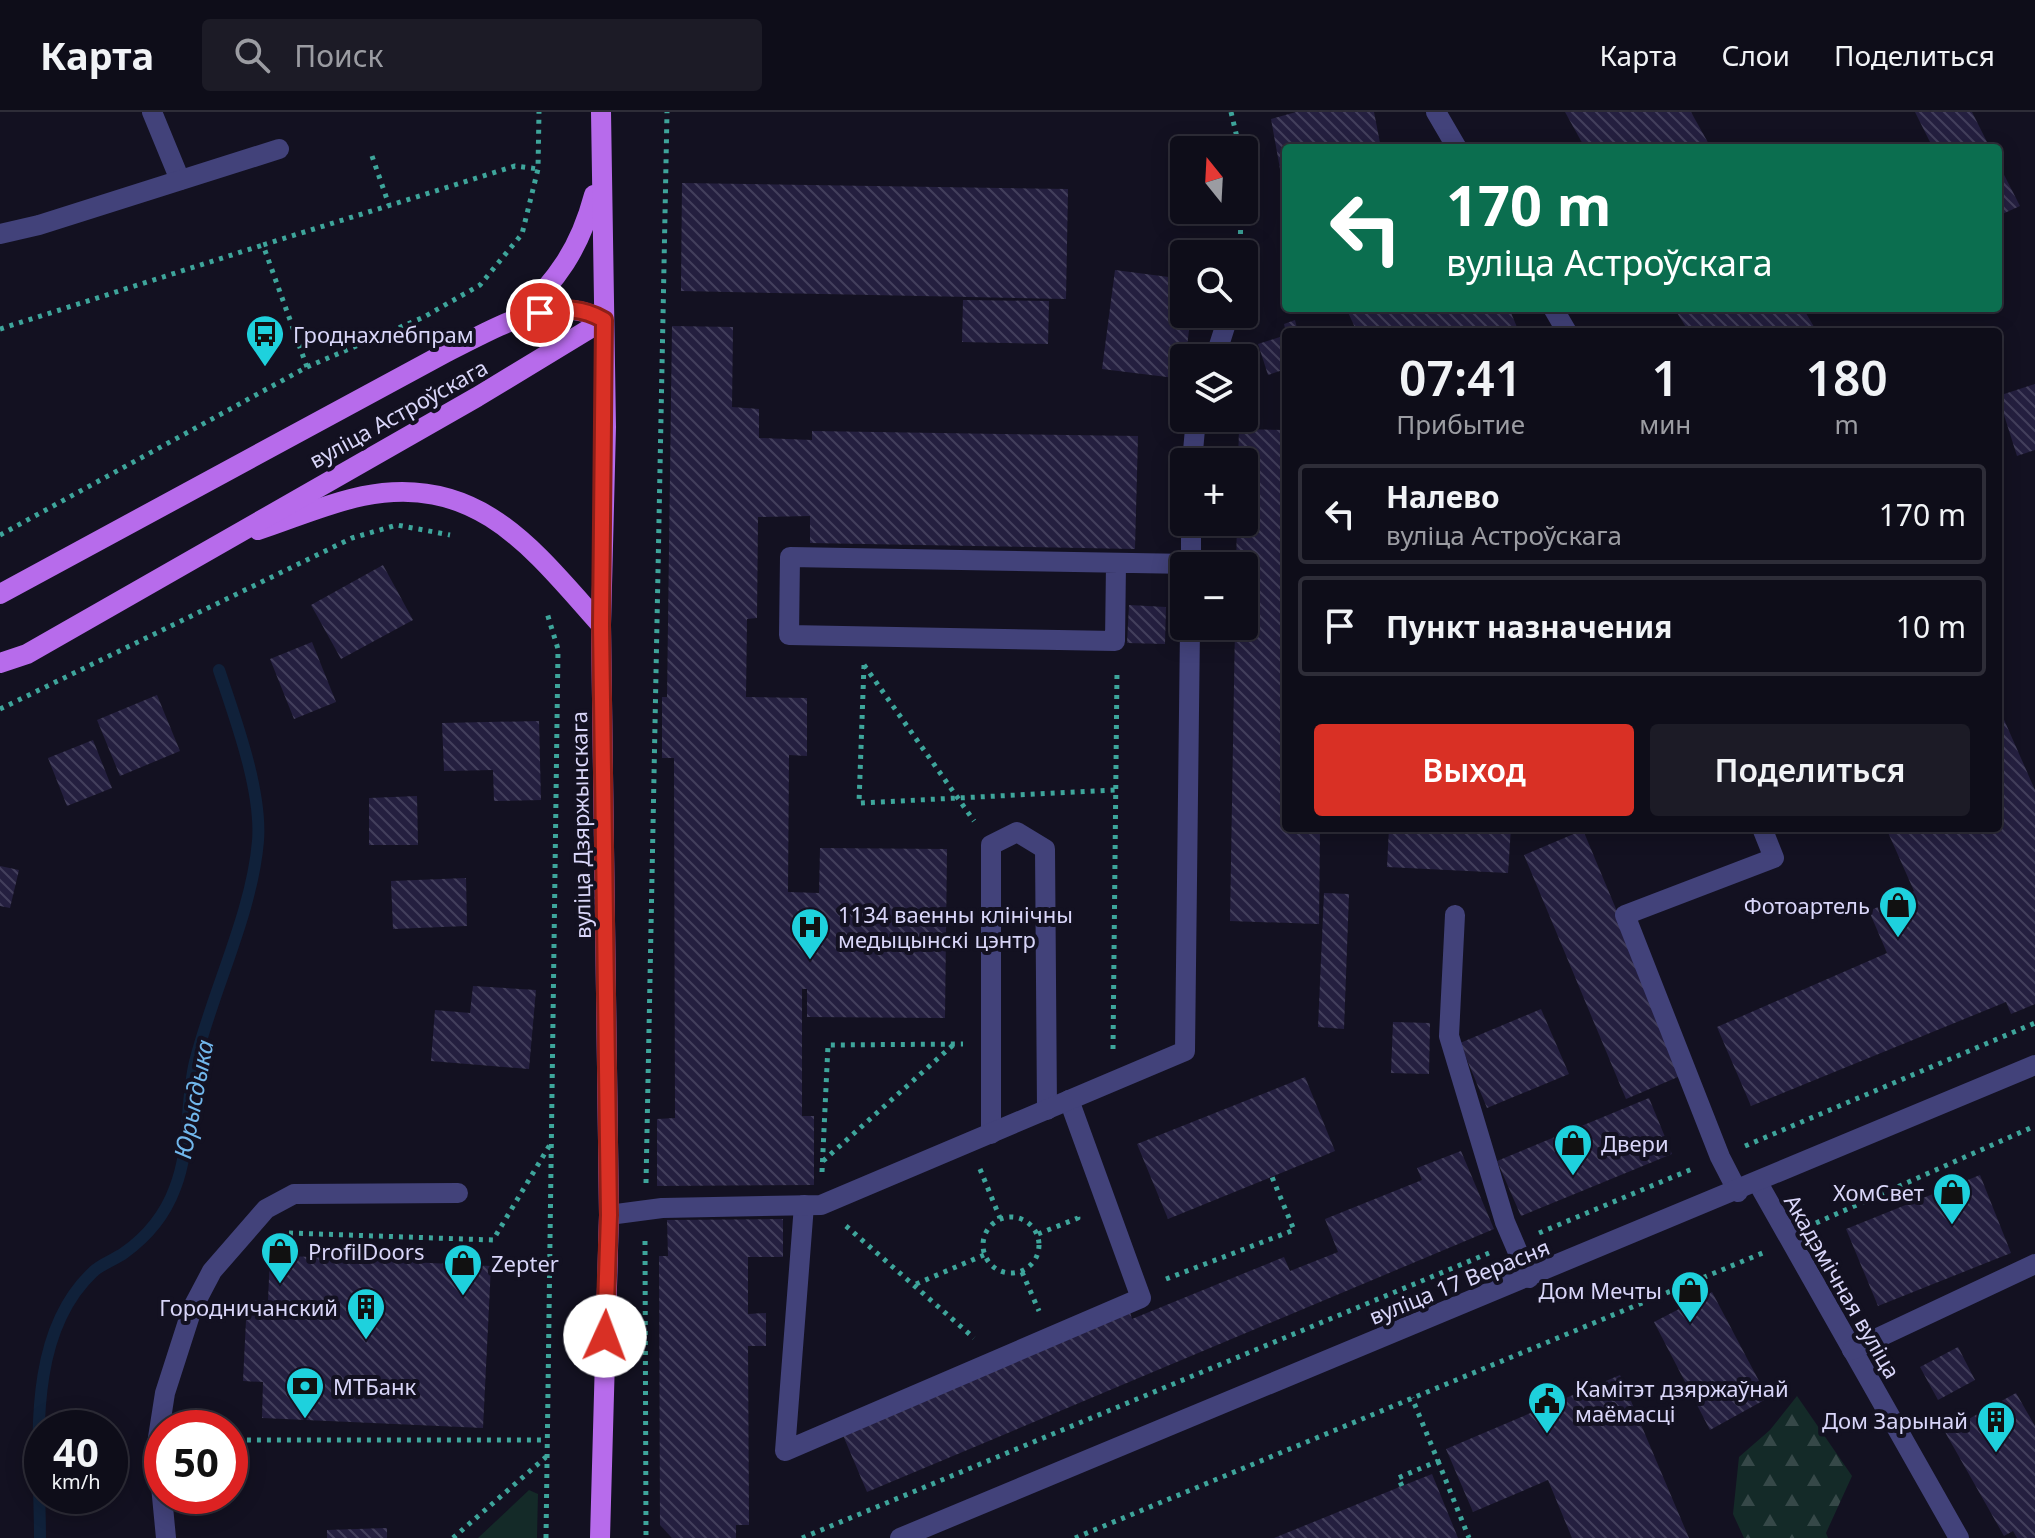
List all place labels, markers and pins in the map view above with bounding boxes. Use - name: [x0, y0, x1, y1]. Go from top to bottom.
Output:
- pin: [506, 279, 574, 347]
- bus stop icon: Гроднахлебпрам: [244, 313, 286, 368]
- place label: Гроднахлебпрам: [293, 319, 474, 349]
- shop icon: Фотоартель: [1877, 884, 1919, 939]
- place label: Фотоартель: [1744, 890, 1870, 920]
- place label: 1134 ваенны клінічны медыцынскі цэнтр: [838, 899, 1073, 954]
- hospital icon: 1134 ваенны клінічны медыцынскі цэнтр: [789, 906, 831, 961]
- shop icon: Двери: [1552, 1122, 1594, 1177]
- place label: Двери: [1601, 1128, 1669, 1158]
- shop icon: ХомСвет: [1931, 1171, 1973, 1226]
- place label: ХомСвет: [1833, 1177, 1924, 1207]
- shop icon: ProfilDoors: [259, 1230, 301, 1285]
- place label: ProfilDoors: [308, 1236, 425, 1266]
- shop icon: Zepter: [442, 1242, 484, 1297]
- place label: Zepter: [491, 1248, 559, 1278]
- shop icon: Дом Мечты: [1669, 1269, 1711, 1324]
- place label: Дом Мечты: [1539, 1275, 1662, 1305]
- building icon: Городничанский: [345, 1286, 387, 1341]
- place label: Городничанский: [159, 1292, 338, 1322]
- bank icon: МТБанк: [284, 1365, 326, 1420]
- place label: МТБанк: [333, 1371, 416, 1401]
- place label: Камітэт дзяржаўнай маёмасці: [1575, 1373, 1789, 1428]
- public building icon: Камітэт дзяржаўнай маёмасці: [1526, 1380, 1568, 1435]
- building icon: Дом Зарынай: [1975, 1399, 2017, 1454]
- place label: Дом Зарынай: [1822, 1405, 1968, 1435]

